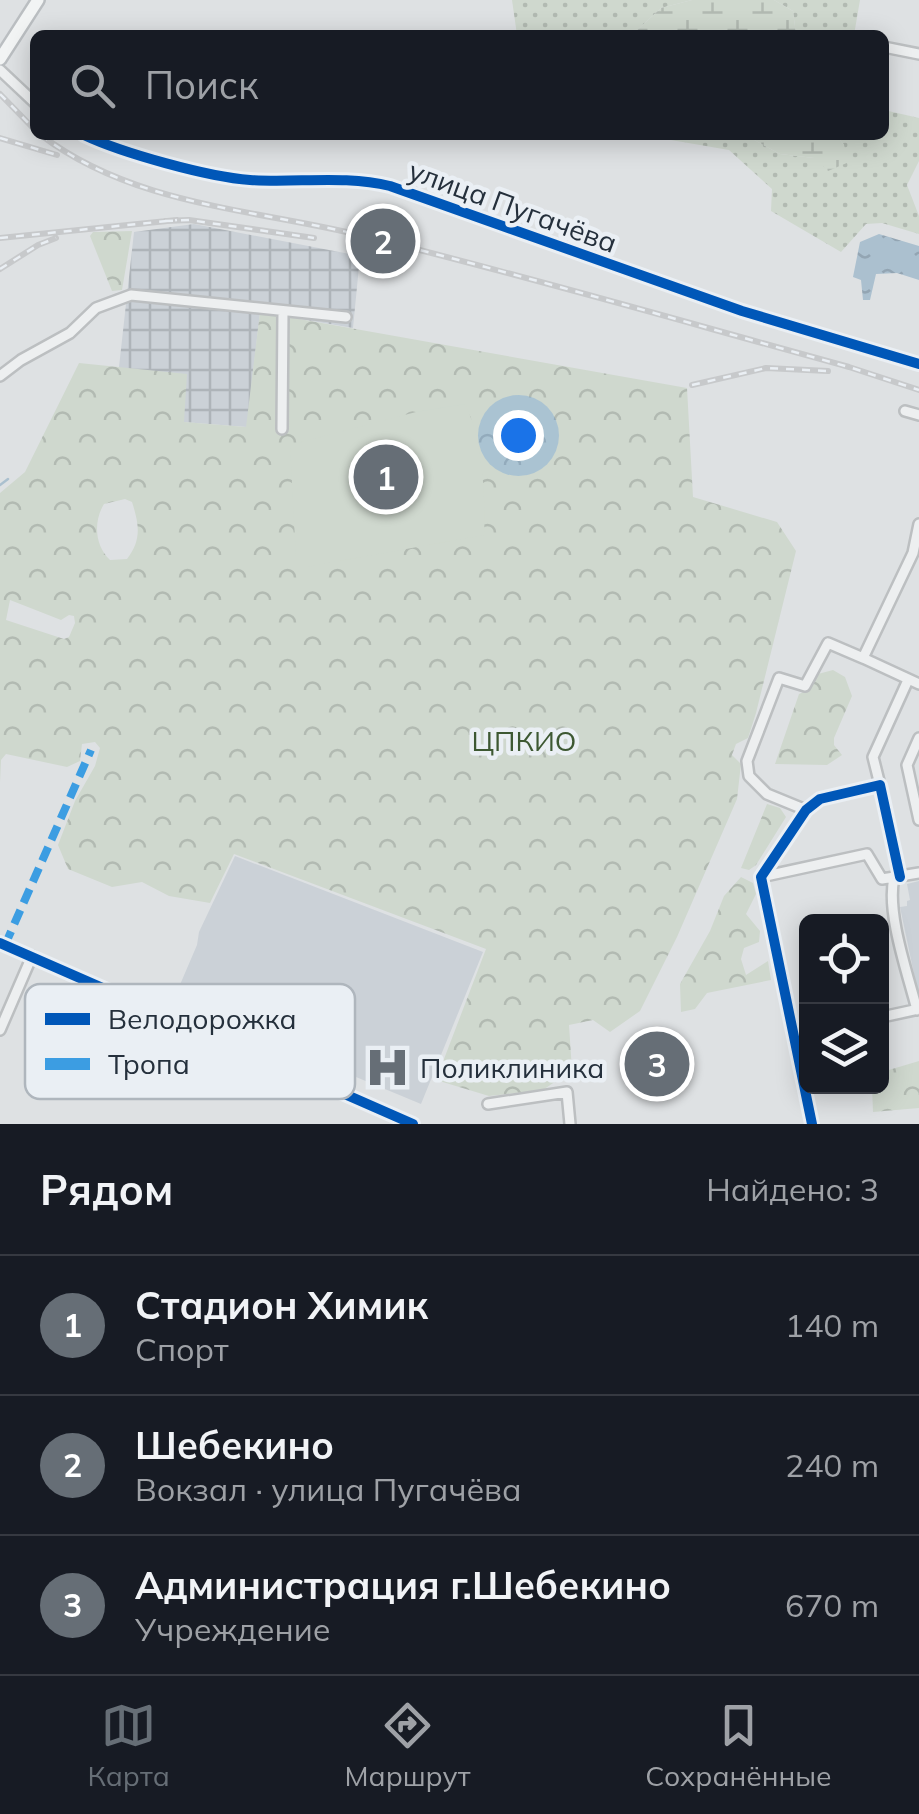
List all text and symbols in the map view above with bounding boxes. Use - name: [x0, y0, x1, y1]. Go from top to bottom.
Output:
- search box: [30, 30, 889, 140]
- icon: search: [65, 58, 120, 113]
- text: Поиск: [145, 61, 258, 109]
- street label: улица Пугачёва: [404, 152, 622, 260]
- pin: 2: [350, 204, 416, 278]
- your location: [493, 410, 544, 461]
- pin: 1: [354, 440, 418, 514]
- park label: ЦПКИО: [472, 723, 576, 758]
- map controls: [799, 914, 889, 1094]
- button: locate: [799, 914, 889, 1004]
- legend: [25, 984, 355, 1099]
- text: Велодорожка: [108, 1001, 297, 1036]
- button: layers: [799, 1004, 889, 1094]
- pin: 3: [624, 1026, 690, 1102]
- hospital icon: Поликлиника: [363, 1043, 411, 1091]
- text: Тропа: [108, 1046, 190, 1081]
- place label: Поликлиника: [420, 1050, 604, 1085]
- text: Рядом: [40, 1163, 173, 1216]
- text: Найдено: 3: [706, 1169, 879, 1209]
- text: Стадион Химик: [135, 1281, 428, 1329]
- text: 1: [63, 1305, 82, 1345]
- text: 140 m: [785, 1305, 879, 1345]
- text: Спорт: [135, 1329, 229, 1369]
- text: Шебекино: [135, 1421, 334, 1469]
- text: 2: [63, 1445, 82, 1485]
- text: 240 m: [785, 1445, 879, 1485]
- text: Вокзал · улица Пугачёва: [135, 1469, 522, 1509]
- text: Администрация г.Шебекино: [135, 1561, 671, 1609]
- text: 3: [63, 1585, 82, 1625]
- text: 670 m: [785, 1585, 879, 1625]
- text: Учреждение: [135, 1609, 330, 1649]
- tab: Карта: [87, 1698, 170, 1793]
- tab: Маршрут: [345, 1698, 470, 1793]
- tab: Сохранённые: [645, 1698, 832, 1793]

